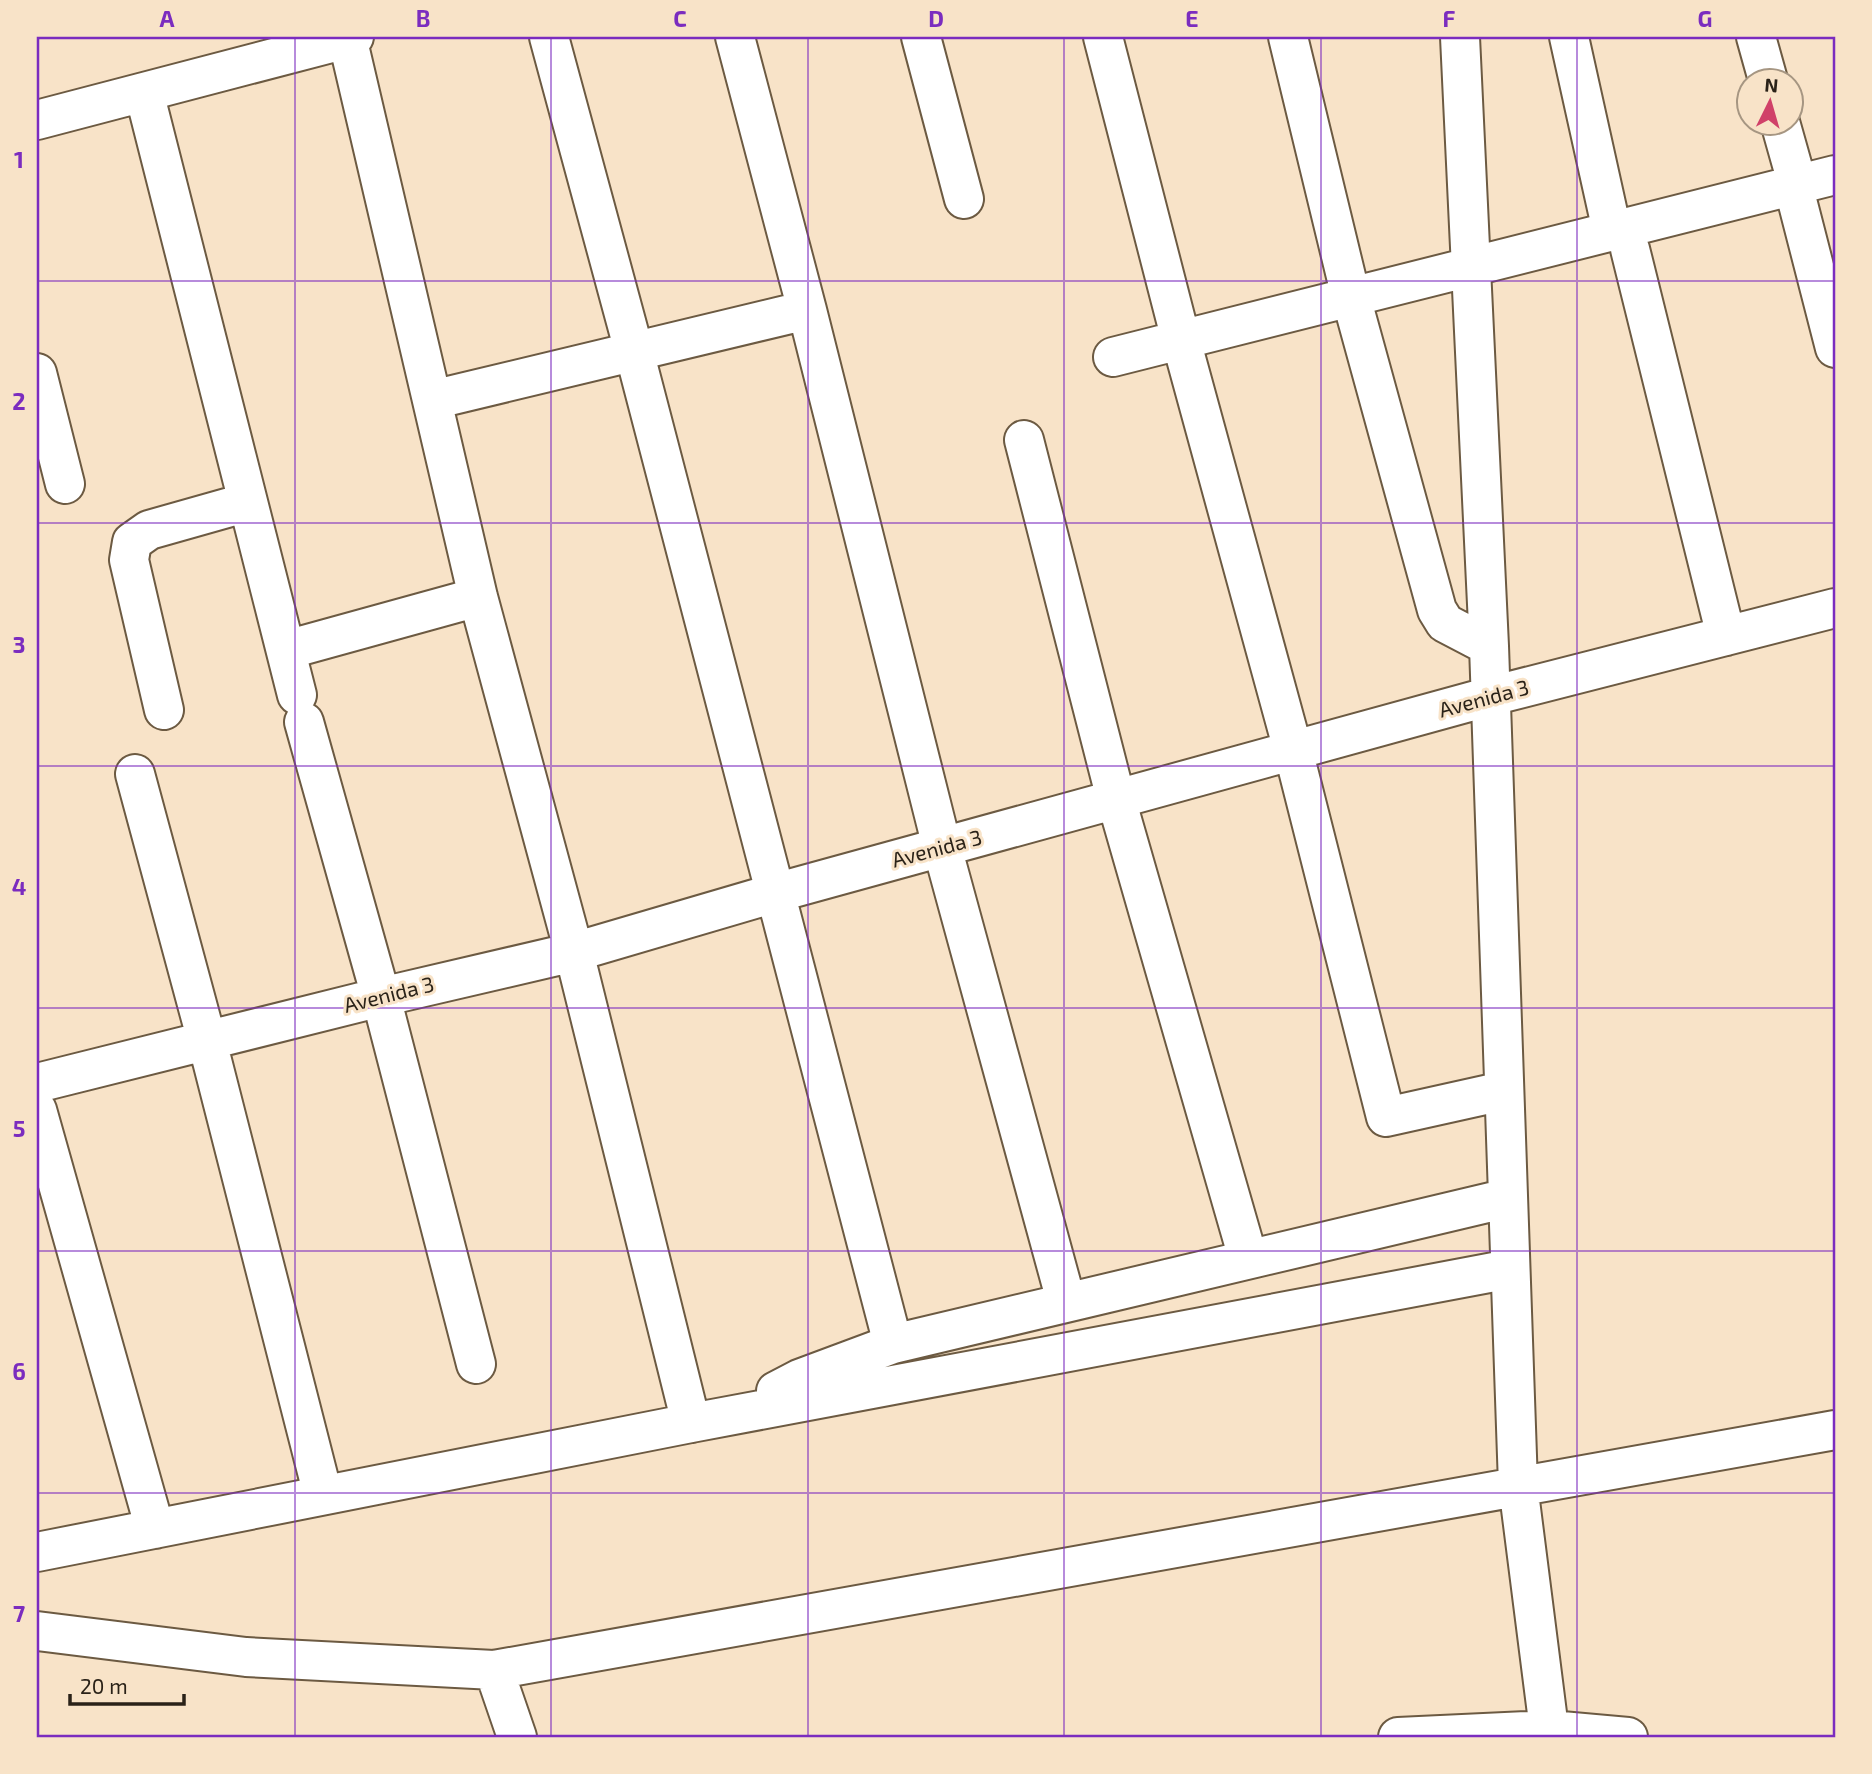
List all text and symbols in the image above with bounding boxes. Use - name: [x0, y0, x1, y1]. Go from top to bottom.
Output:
- text: A: [159, 4, 175, 32]
- text: B: [416, 4, 430, 32]
- text: C: [673, 4, 687, 32]
- text: D: [928, 4, 944, 32]
- text: E: [1185, 4, 1199, 32]
- text: F: [1443, 4, 1456, 32]
- text: G: [1698, 4, 1712, 32]
- north arrow: [1736, 66, 1806, 136]
- text: N: [1764, 73, 1779, 97]
- text: 1: [14, 145, 24, 173]
- text: 2: [12, 387, 26, 415]
- text: 3: [12, 630, 26, 658]
- street label: Avenida 3: [1436, 674, 1531, 722]
- street label: Avenida 3: [889, 824, 984, 872]
- text: 4: [12, 872, 26, 900]
- street label: Avenida 3: [341, 970, 436, 1017]
- text: 5: [13, 1114, 25, 1142]
- text: 6: [12, 1357, 26, 1385]
- text: 7: [13, 1599, 25, 1627]
- scale bar: [70, 1662, 184, 1706]
- text: 20 m: [80, 1673, 128, 1698]

